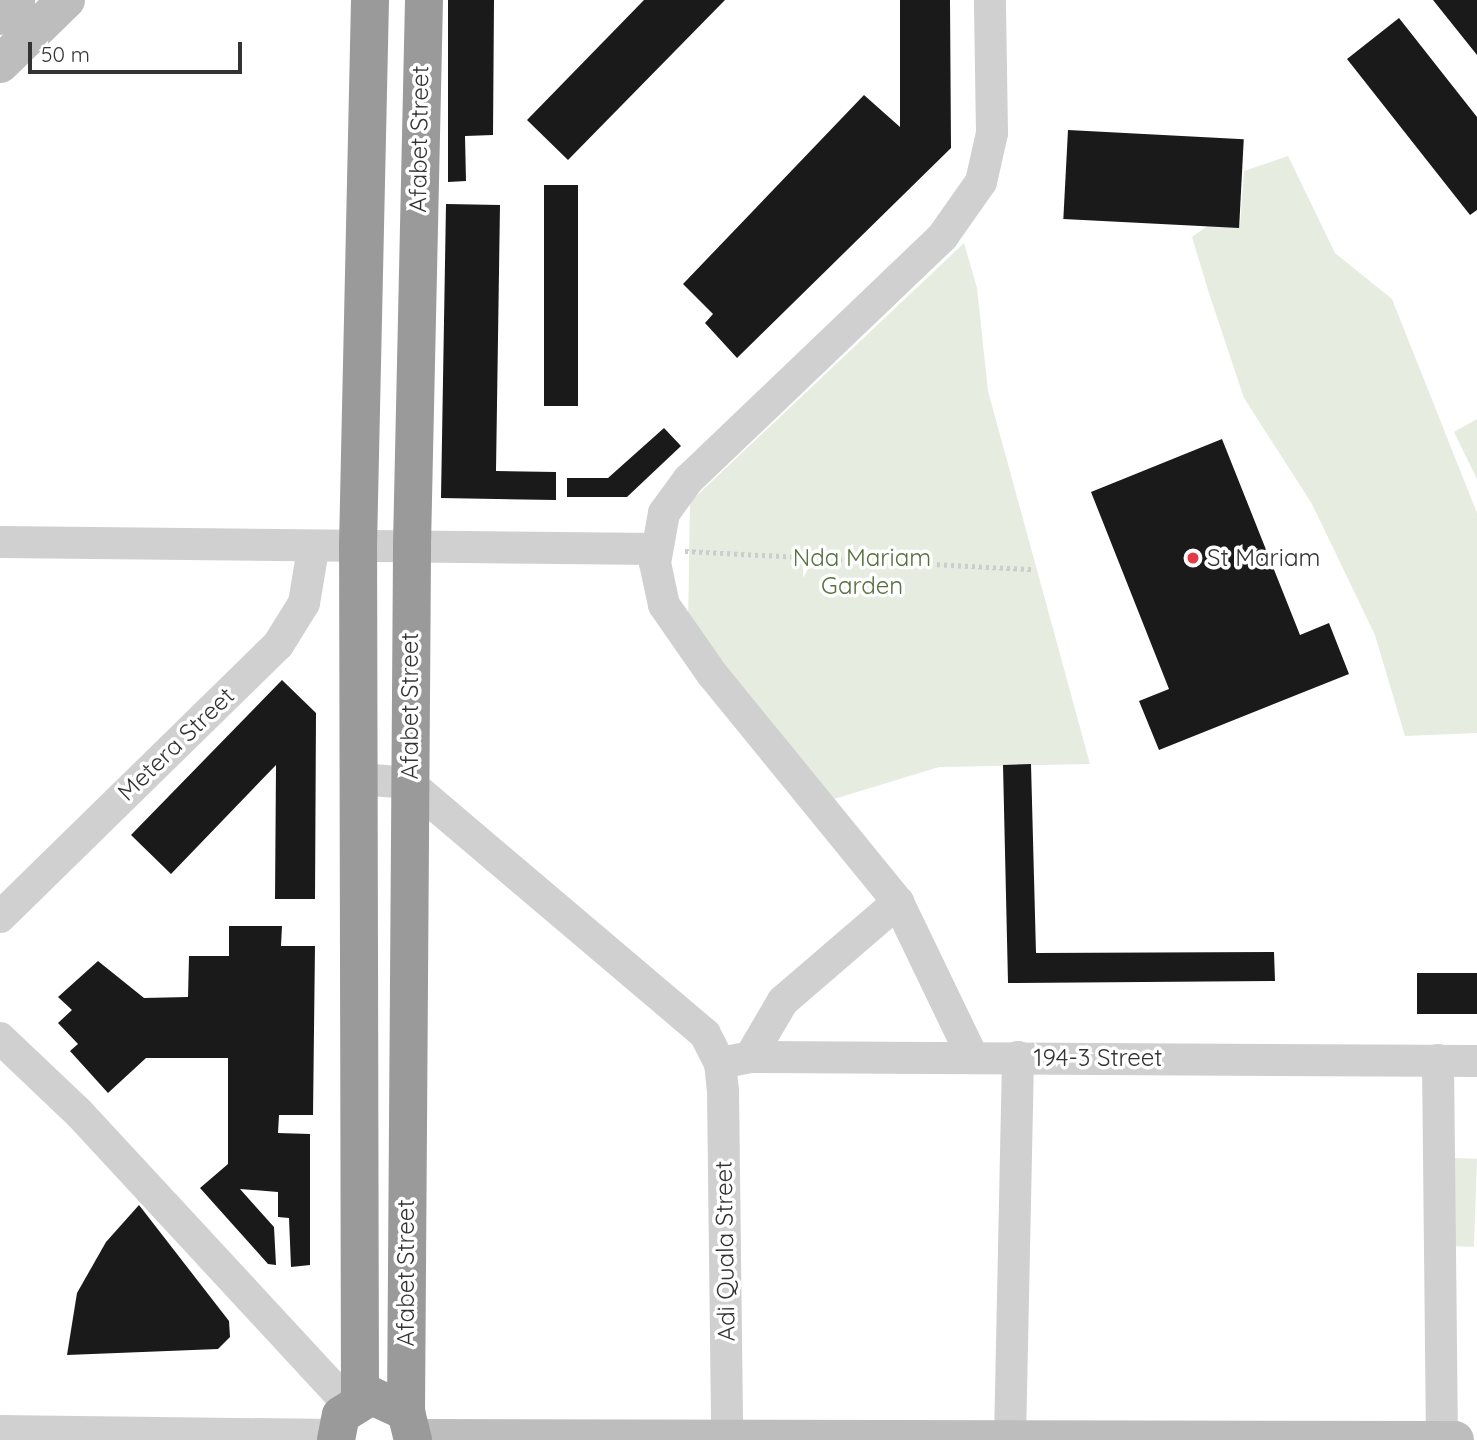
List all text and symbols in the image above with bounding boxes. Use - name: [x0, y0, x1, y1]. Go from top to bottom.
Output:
- scale bar: [32, 28, 245, 72]
- text: 50 m: [41, 41, 90, 67]
- street label: Afabet Street: [403, 65, 435, 213]
- park label: Nda Mariam Garden: [793, 544, 931, 600]
- place label: St Mariam: [1207, 544, 1320, 572]
- marker: St Mariam: [1185, 550, 1201, 566]
- street label: Afabet Street: [396, 632, 424, 780]
- street label: Metera Street: [112, 681, 240, 807]
- street label: 194-3 Street: [1034, 1044, 1162, 1072]
- street label: Adi Quala Street: [709, 1160, 741, 1342]
- street label: Afabet Street: [392, 1199, 420, 1347]

